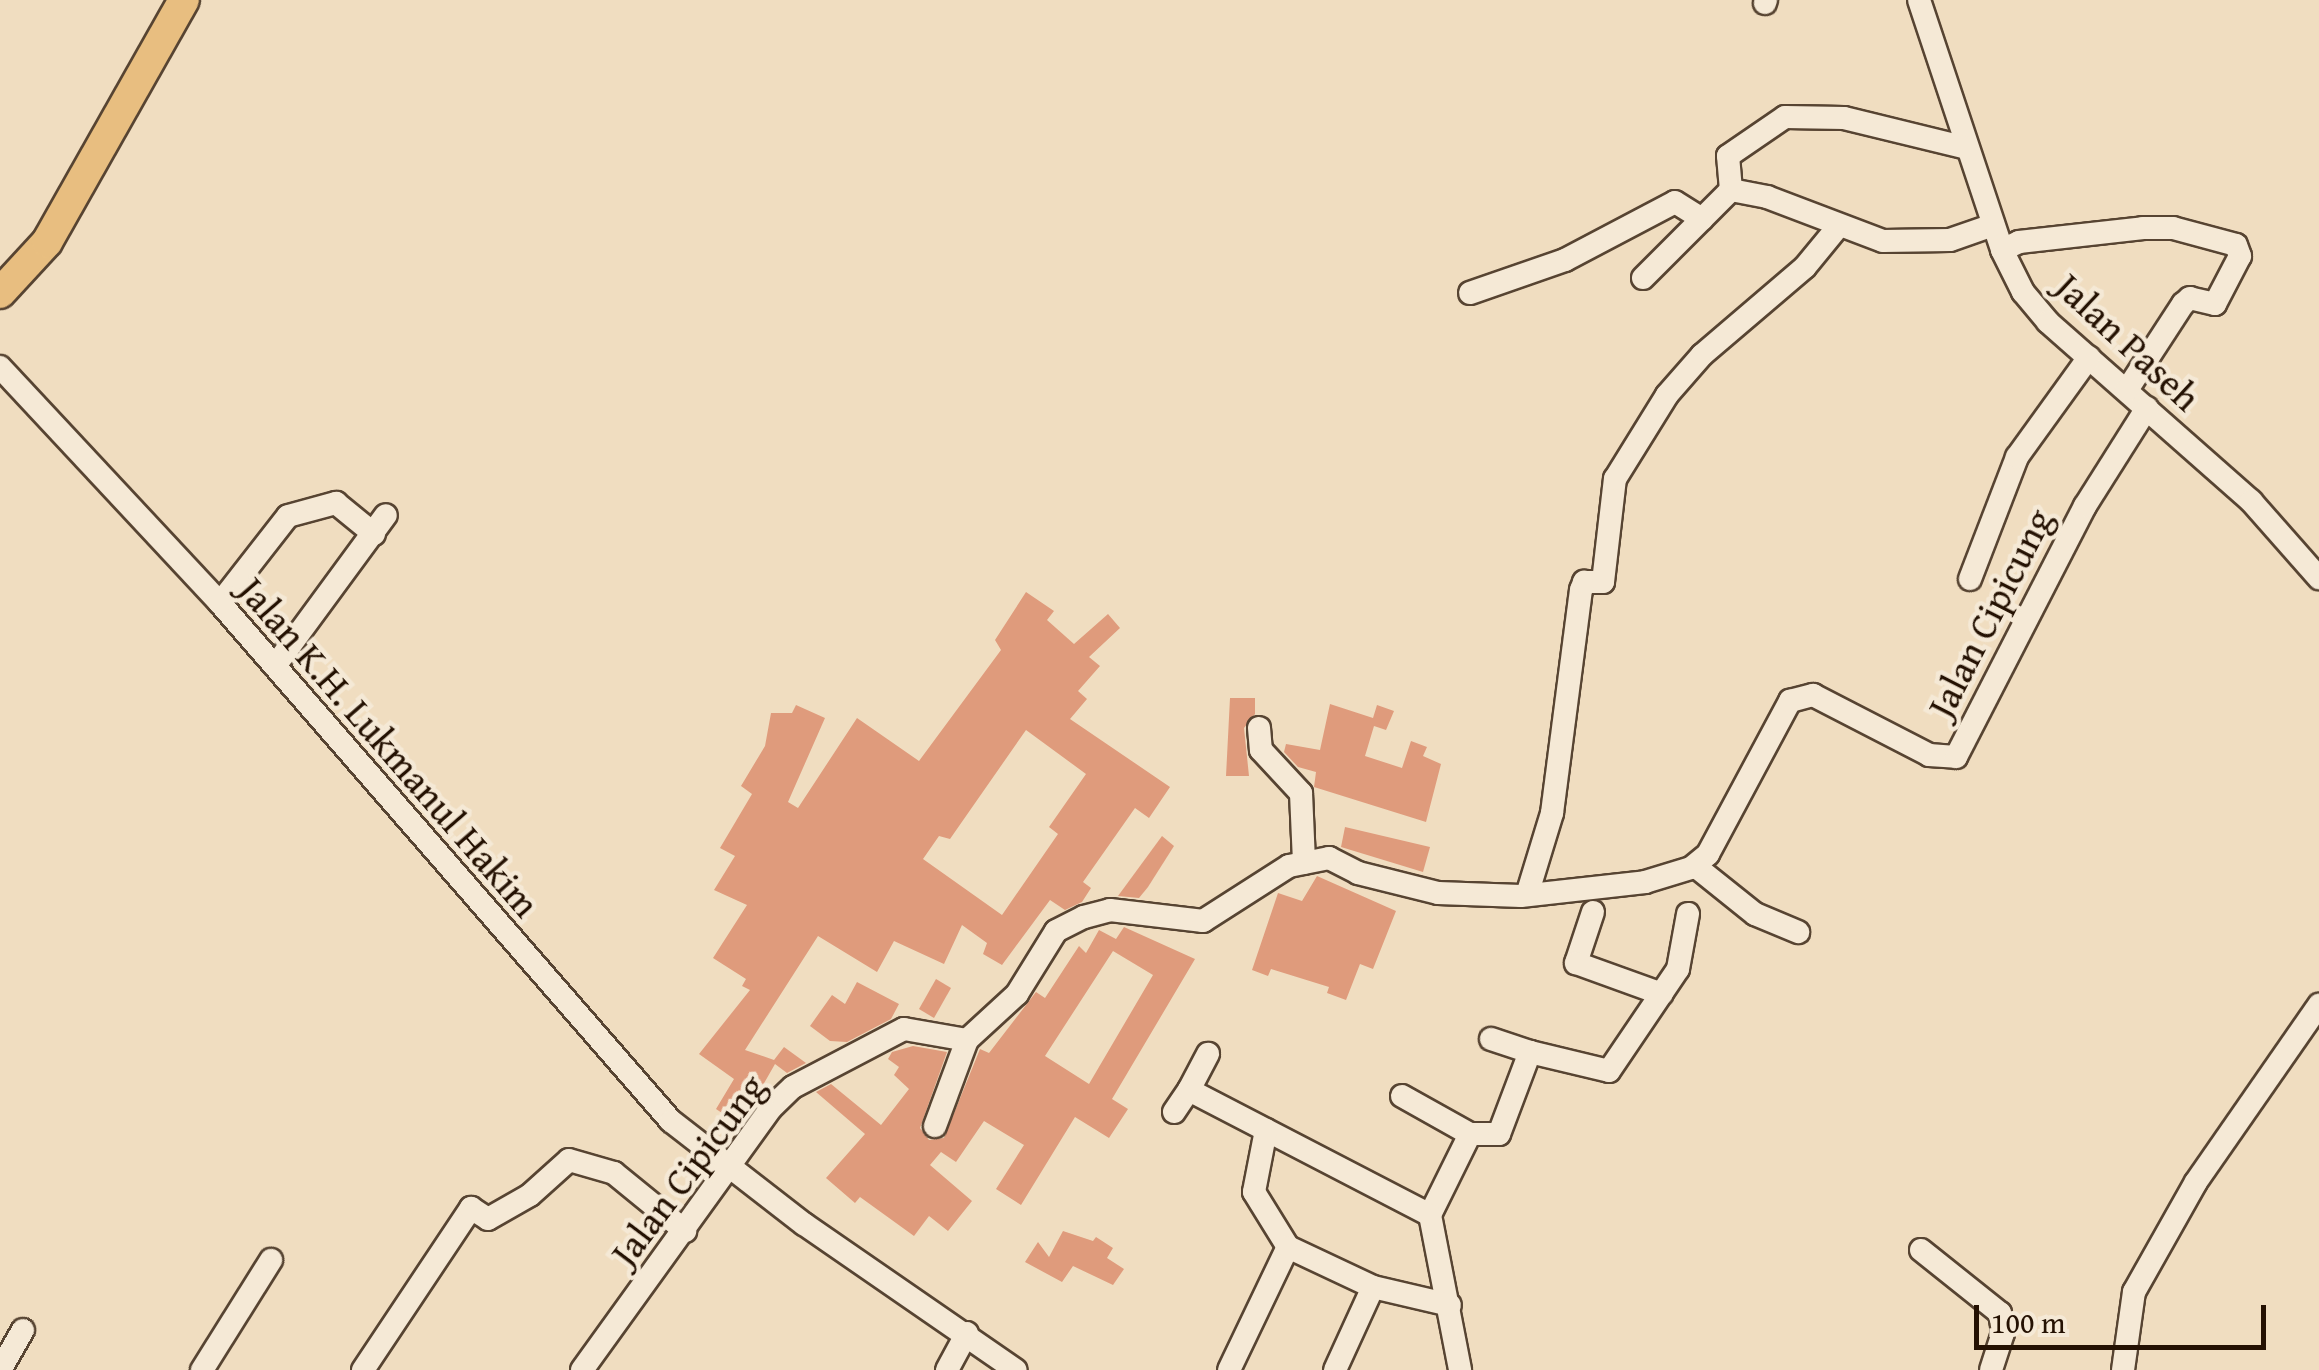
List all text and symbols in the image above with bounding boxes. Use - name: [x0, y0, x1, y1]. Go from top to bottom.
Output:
- street label: Jalan Paseh: [2046, 264, 2210, 420]
- street label: Jalan Cipicung: [1918, 501, 2062, 725]
- street label: Jalan K.H. Lukmanul Hakim: [229, 568, 549, 926]
- street label: Jalan Cipicung: [601, 1065, 775, 1275]
- scale bar: [1979, 1285, 2272, 1347]
- text: 100 m: [1991, 1300, 2065, 1344]

